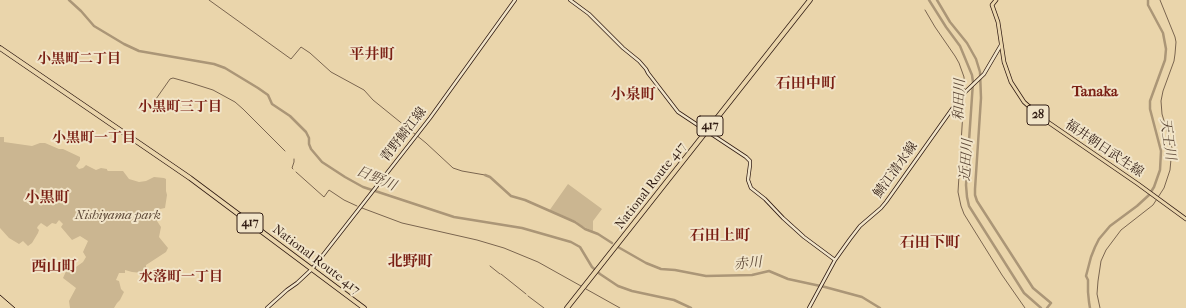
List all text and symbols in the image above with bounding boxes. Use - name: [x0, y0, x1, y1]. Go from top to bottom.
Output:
- district label: 平井町: [350, 46, 394, 64]
- district label: 小黒町二丁目: [37, 52, 121, 68]
- district label: 石田中町: [776, 75, 836, 93]
- water label: 和田川: [951, 79, 969, 121]
- district label: Tanaka: [1072, 83, 1118, 101]
- district label: 小泉町: [611, 86, 655, 104]
- district label: 小黒町三丁目: [138, 100, 222, 116]
- street label: 青野鯖江線: [378, 105, 430, 165]
- road number: 28: [1027, 105, 1049, 125]
- road number: 417: [697, 116, 723, 136]
- street label: 福井朝日武生線: [1062, 117, 1146, 181]
- water label: 天王川: [1156, 117, 1178, 161]
- district label: 小黒町一丁目: [52, 131, 136, 147]
- water label: 近田川: [957, 138, 977, 182]
- street label: National Route 417: [612, 139, 690, 233]
- street label: 鯖江清水線: [871, 139, 921, 201]
- water label: 日野川: [353, 163, 399, 195]
- district label: 小黒町: [25, 189, 69, 207]
- park label: Nishiyama park: [75, 208, 161, 224]
- road number: 417: [237, 213, 263, 233]
- street label: National Route 417: [269, 222, 363, 298]
- district label: 石田上町: [690, 227, 750, 245]
- district label: 石田下町: [900, 234, 960, 252]
- district label: 北野町: [388, 253, 432, 271]
- water label: 赤川: [733, 254, 763, 274]
- district label: 西山町: [32, 258, 76, 276]
- district label: 水落町一丁目: [139, 270, 223, 286]

